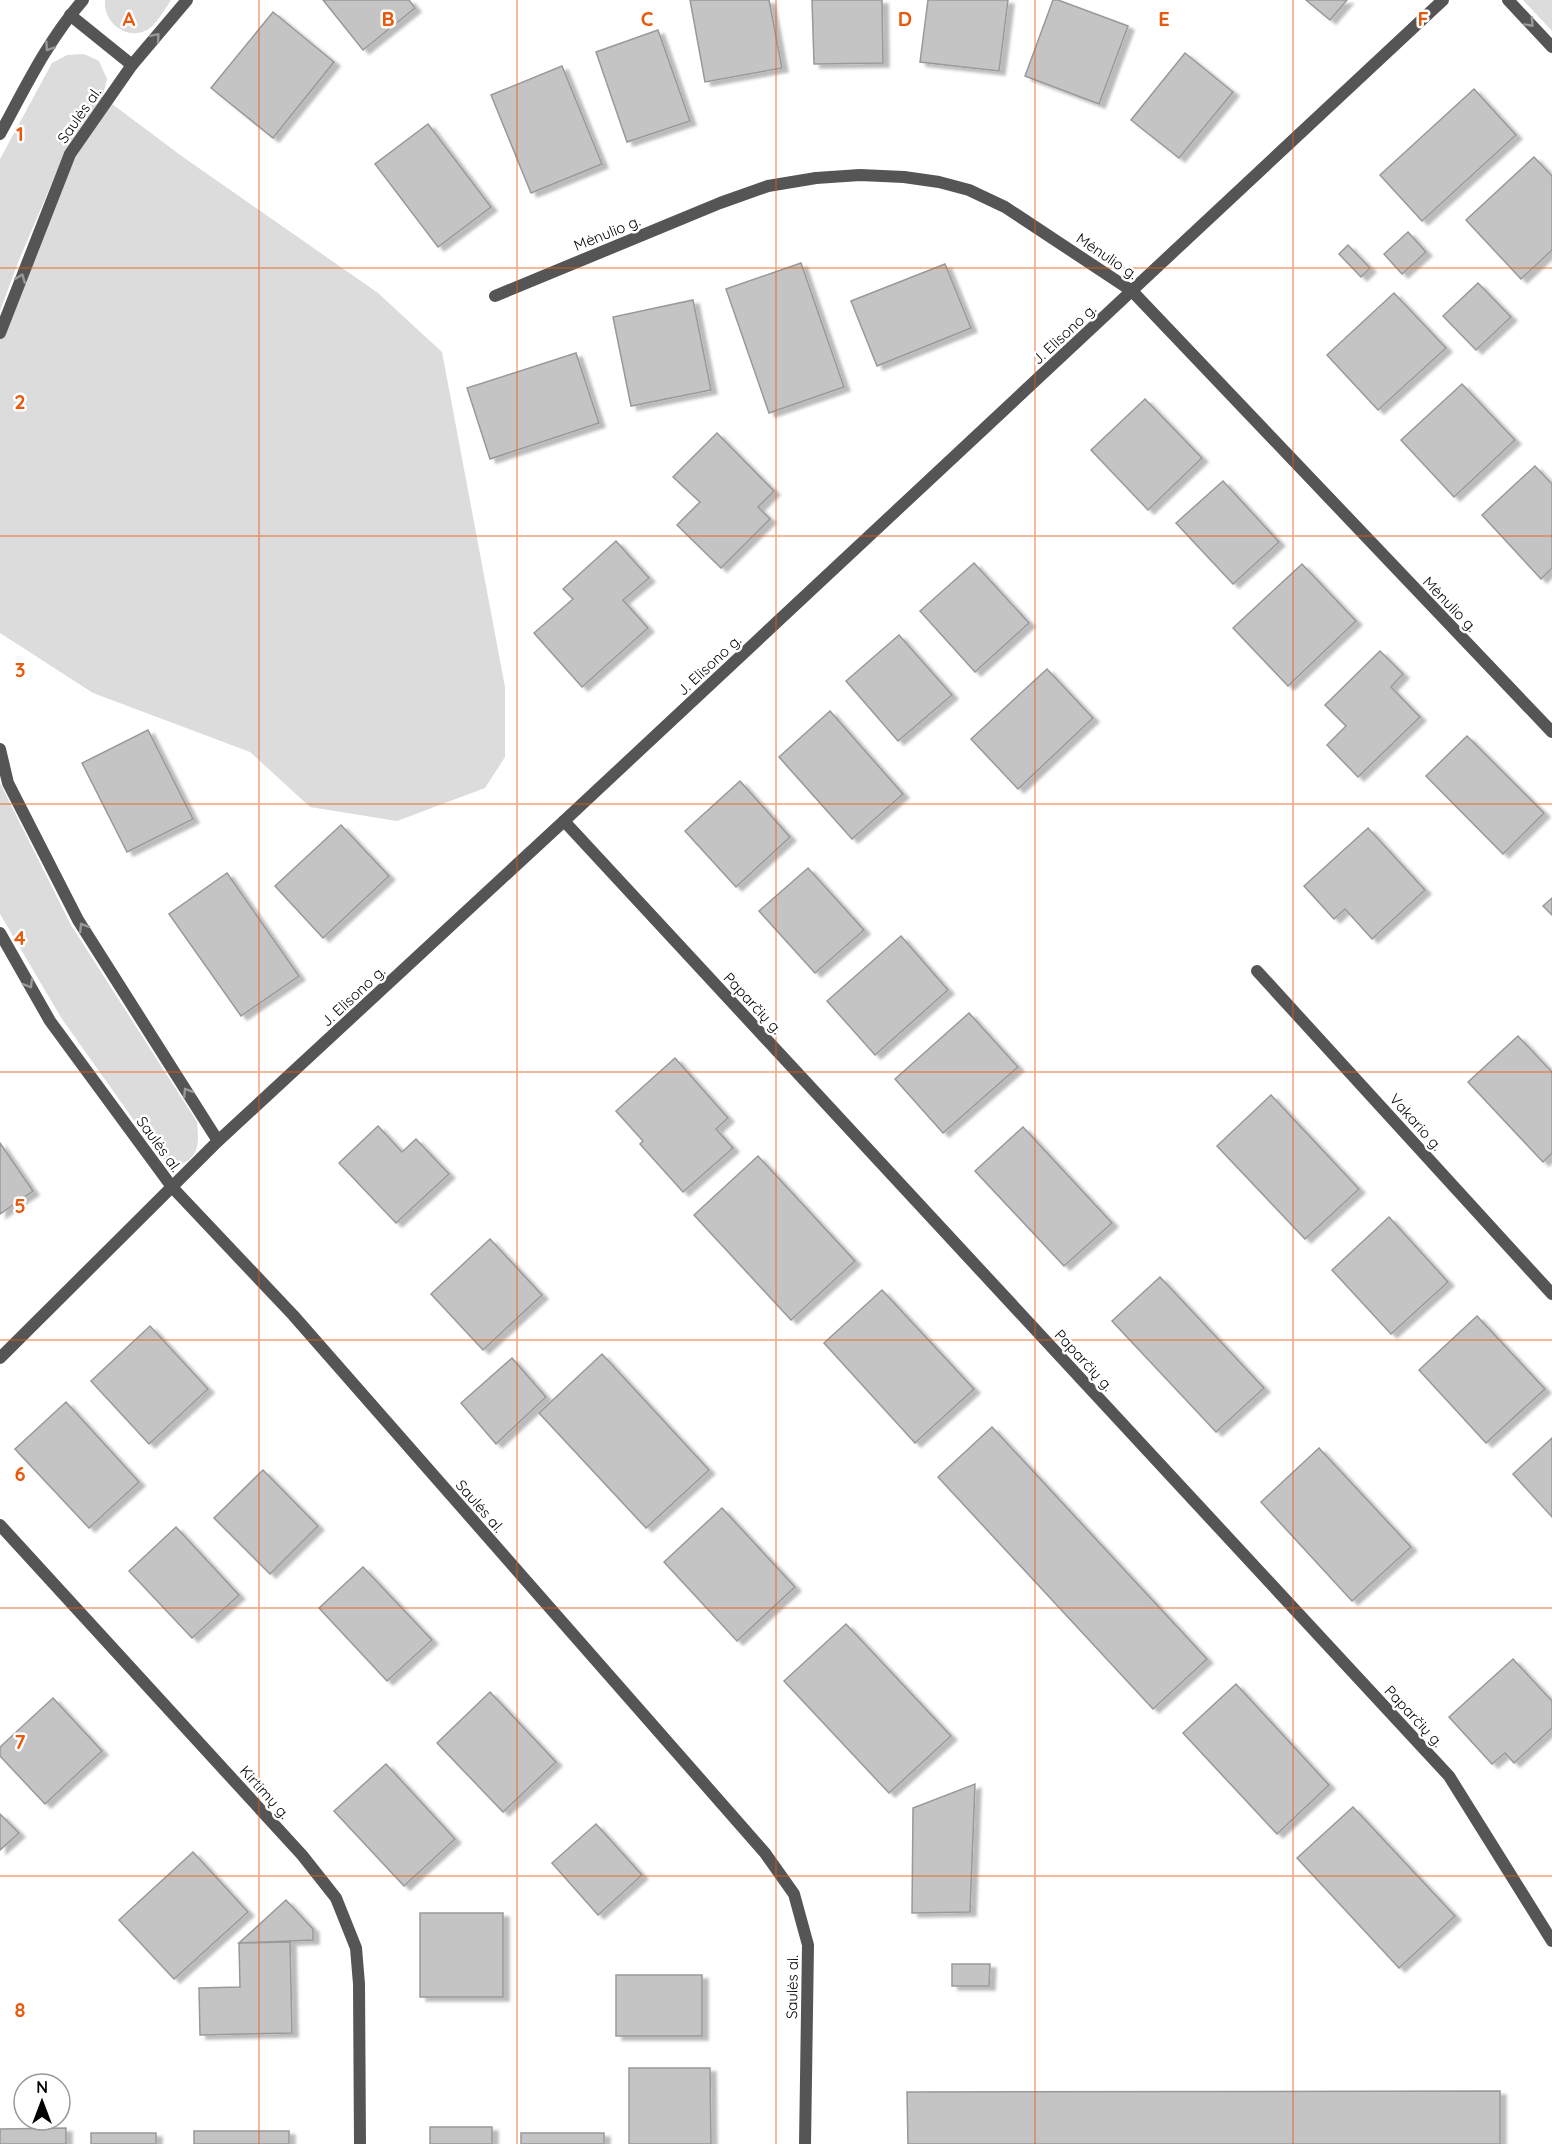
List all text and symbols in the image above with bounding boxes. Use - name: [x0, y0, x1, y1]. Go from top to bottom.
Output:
- text: A: [123, 6, 136, 31]
- text: B: [381, 6, 395, 31]
- text: C: [641, 6, 654, 31]
- text: D: [898, 6, 912, 31]
- text: E: [1158, 6, 1170, 31]
- text: F: [1417, 6, 1429, 31]
- one-way arrow: [1523, 17, 1534, 27]
- one-way arrow: [149, 33, 160, 44]
- one-way arrow: [45, 40, 56, 51]
- street label: Saulės al.: [53, 83, 105, 147]
- text: 1: [16, 121, 24, 146]
- street label: Mėnulio g.: [571, 211, 643, 255]
- street label: Mėnulio g.: [1073, 229, 1141, 283]
- one-way arrow: [14, 273, 26, 284]
- street label: J. Elisono g.: [1028, 300, 1100, 368]
- text: 2: [14, 389, 26, 414]
- street label: Mėnulio g.: [1419, 572, 1481, 636]
- street label: J. Elisono g.: [673, 631, 745, 699]
- text: 3: [15, 657, 25, 682]
- one-way arrow: [78, 923, 90, 933]
- text: 4: [14, 925, 26, 950]
- street label: J. Elisono g.: [317, 962, 389, 1030]
- street label: Paparčių g.: [720, 968, 786, 1038]
- one-way arrow: [22, 977, 33, 988]
- one-way arrow: [182, 1088, 194, 1098]
- street label: Vakario g.: [1385, 1090, 1447, 1154]
- street label: Saulės al.: [132, 1112, 186, 1176]
- text: 5: [14, 1193, 26, 1218]
- street label: Paparčių g.: [1051, 1325, 1117, 1395]
- text: 6: [14, 1461, 26, 1486]
- street label: Saulės al.: [452, 1476, 508, 1536]
- street label: Paparčių g.: [1381, 1681, 1447, 1751]
- text: 7: [15, 1729, 26, 1754]
- street label: Kirtimų g.: [236, 1761, 294, 1823]
- street label: Saulės al.: [782, 1955, 802, 2019]
- text: 8: [15, 1997, 26, 2022]
- north arrow: [12, 2072, 72, 2132]
- text: N: [36, 2077, 48, 2097]

